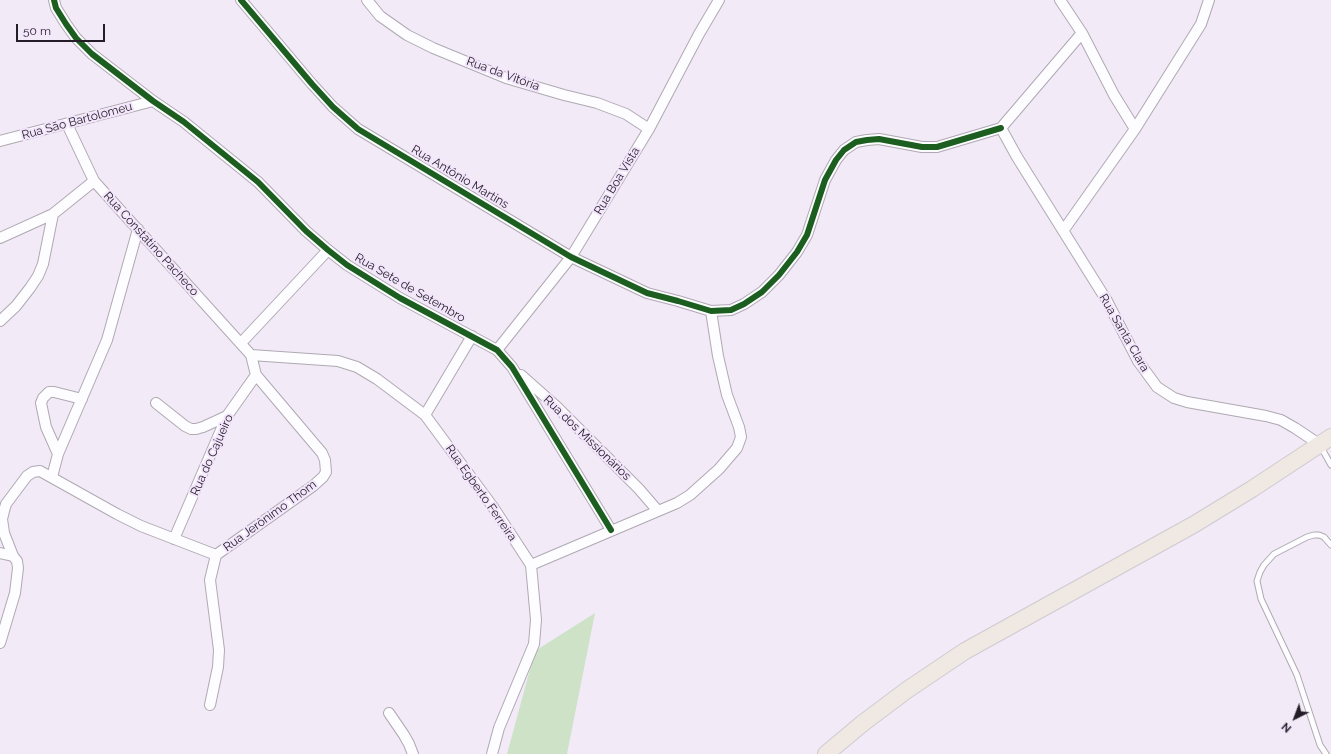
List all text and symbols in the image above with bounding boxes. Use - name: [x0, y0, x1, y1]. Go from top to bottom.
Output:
- scale bar: [18, 16, 107, 42]
- text: 50 m: [23, 24, 51, 38]
- street label: Rua da Vitória: [464, 54, 542, 94]
- street label: Rua São Bartolomeu: [20, 99, 134, 143]
- street label: Rua Antônio Martins: [409, 142, 511, 212]
- street label: Rua Boa Vista: [591, 145, 643, 217]
- street label: Rua Constatino Pacheco: [100, 189, 202, 299]
- street label: Rua Sete de Setembro: [352, 250, 468, 326]
- street label: Rua Santa Clara: [1096, 291, 1152, 375]
- street label: Rua dos Missionários: [540, 393, 634, 483]
- street label: Rua do Cajueiro: [188, 412, 236, 498]
- street label: Rua Egberto Ferreira: [442, 442, 520, 544]
- street label: Rua Jerônimo Thom: [221, 477, 319, 555]
- north arrow: [1275, 698, 1315, 738]
- text: N: [1279, 720, 1294, 735]

